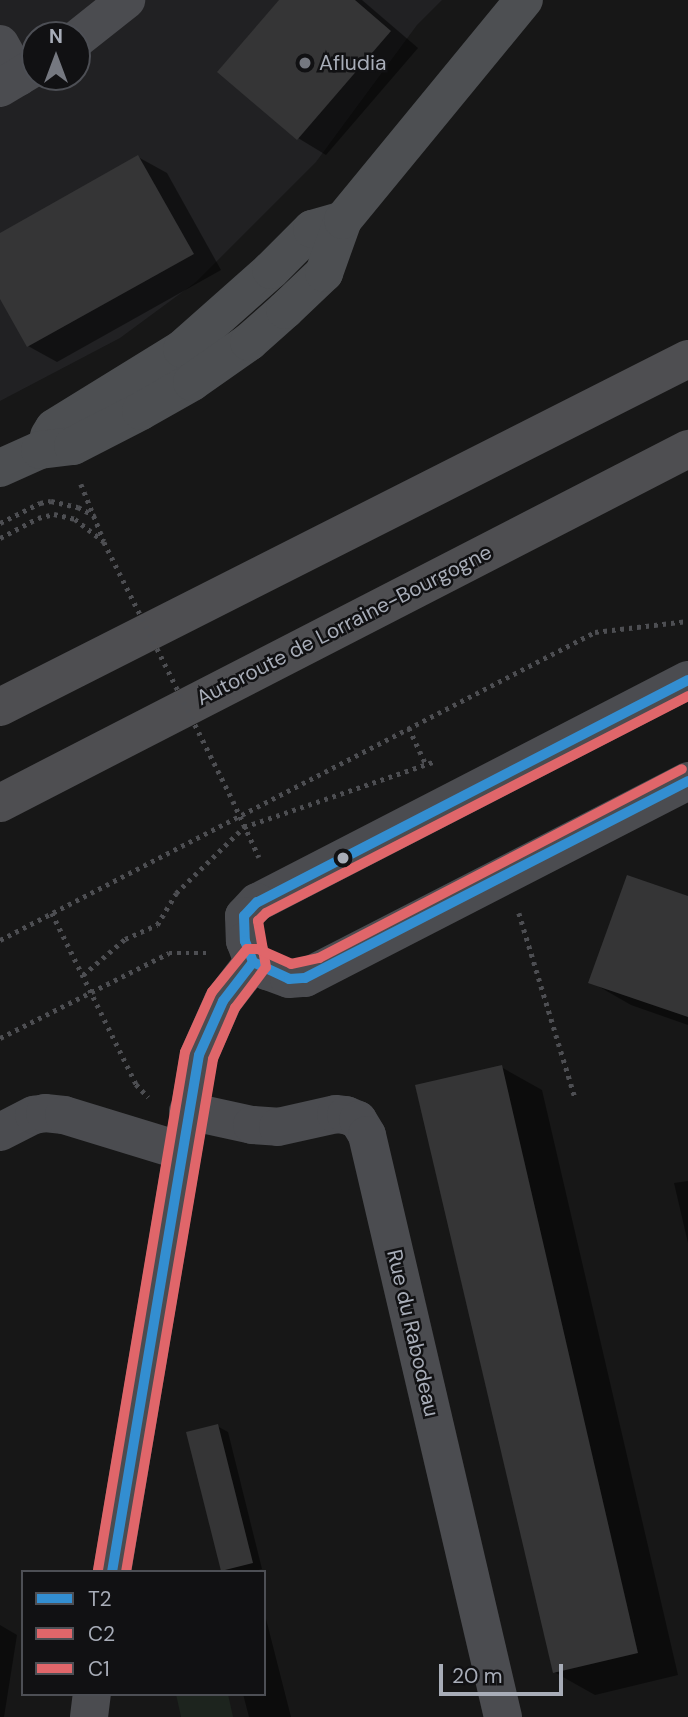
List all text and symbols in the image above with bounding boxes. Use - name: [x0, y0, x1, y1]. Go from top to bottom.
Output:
- north arrow: [21, 21, 91, 91]
- text: N: [49, 24, 63, 49]
- place label: Afludia: [319, 50, 386, 76]
- marker: Afludia: [297, 55, 313, 71]
- street label: Autoroute de Lorraine-Bourgogne: [192, 539, 496, 711]
- unlabelled marker: [336, 851, 350, 865]
- street label: Rue du Rabodeau: [382, 1247, 444, 1419]
- legend: [21, 1570, 266, 1696]
- text: T2: [88, 1585, 111, 1613]
- text: C2: [88, 1620, 115, 1648]
- scale bar: [443, 1650, 567, 1694]
- text: C1: [88, 1655, 110, 1683]
- text: 20 m: [452, 1662, 503, 1690]

